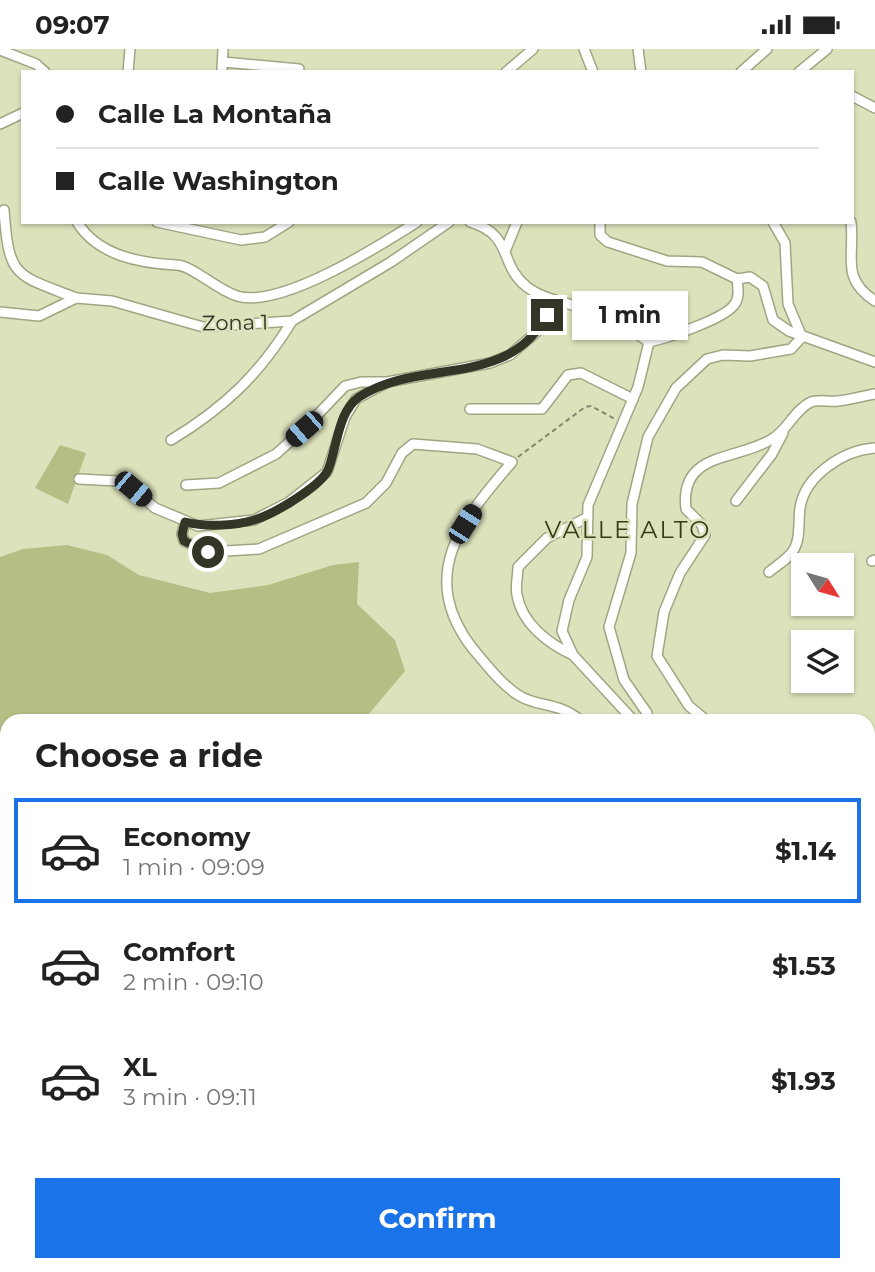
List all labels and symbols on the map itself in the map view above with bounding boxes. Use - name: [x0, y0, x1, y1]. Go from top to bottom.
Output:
- callout: 1 min: [572, 291, 687, 339]
- route end: [531, 299, 563, 331]
- street label: Zona 1: [202, 309, 268, 336]
- car: [282, 407, 327, 451]
- car: [111, 467, 156, 511]
- car: [445, 501, 486, 547]
- district label: VALLE ALTO: [545, 515, 711, 544]
- route start: [192, 536, 224, 568]
- north arrow: [791, 553, 854, 616]

